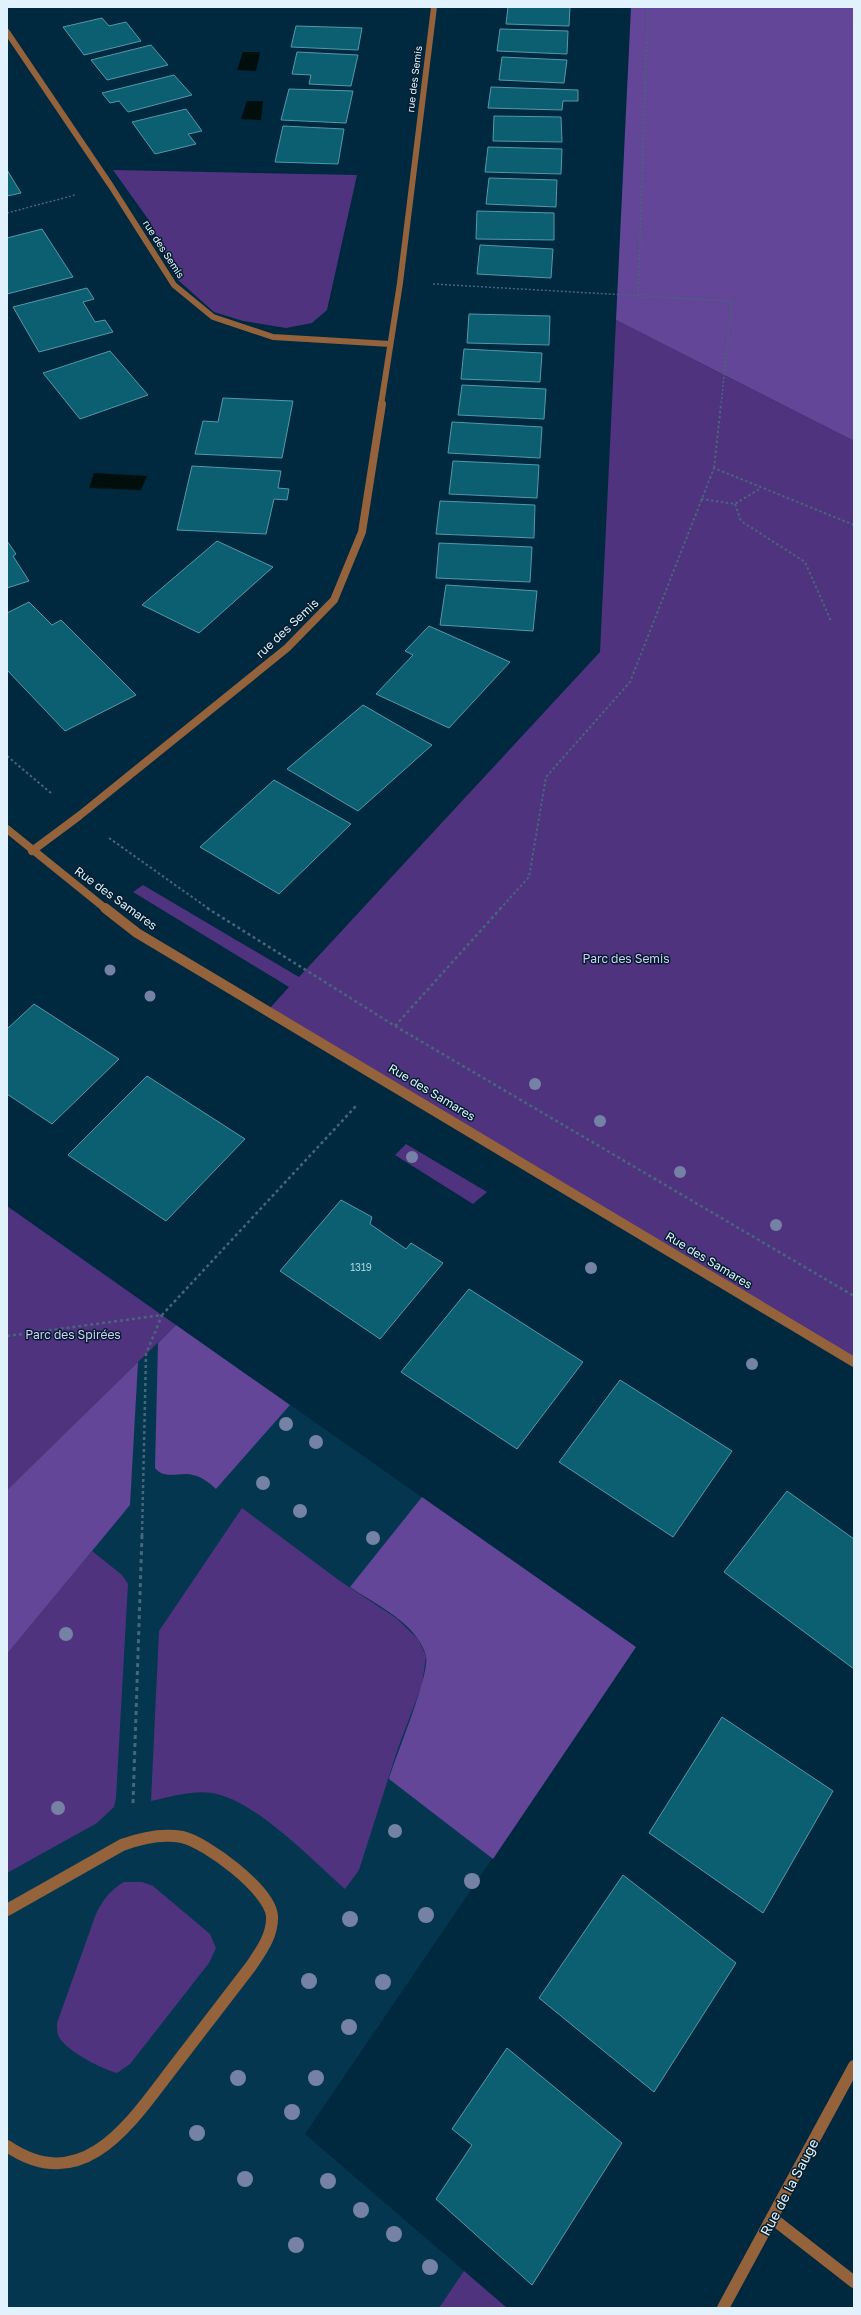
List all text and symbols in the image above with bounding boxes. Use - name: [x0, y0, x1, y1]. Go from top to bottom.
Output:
- street label: rue des Semis: [404, 45, 424, 113]
- street label: rue des Semis: [141, 218, 187, 280]
- street label: rue des Semis: [252, 595, 322, 661]
- street label: Rue des Samares: [72, 863, 160, 933]
- park label: Parc des Semis: [582, 951, 670, 966]
- street label: Rue des Samares: [386, 1060, 478, 1124]
- street label: Rue des Samares: [663, 1228, 755, 1292]
- house number: 1319: [350, 1261, 372, 1273]
- park label: Parc des Spirées: [25, 1327, 121, 1342]
- street label: Rue de la Sauge: [756, 2136, 822, 2238]

